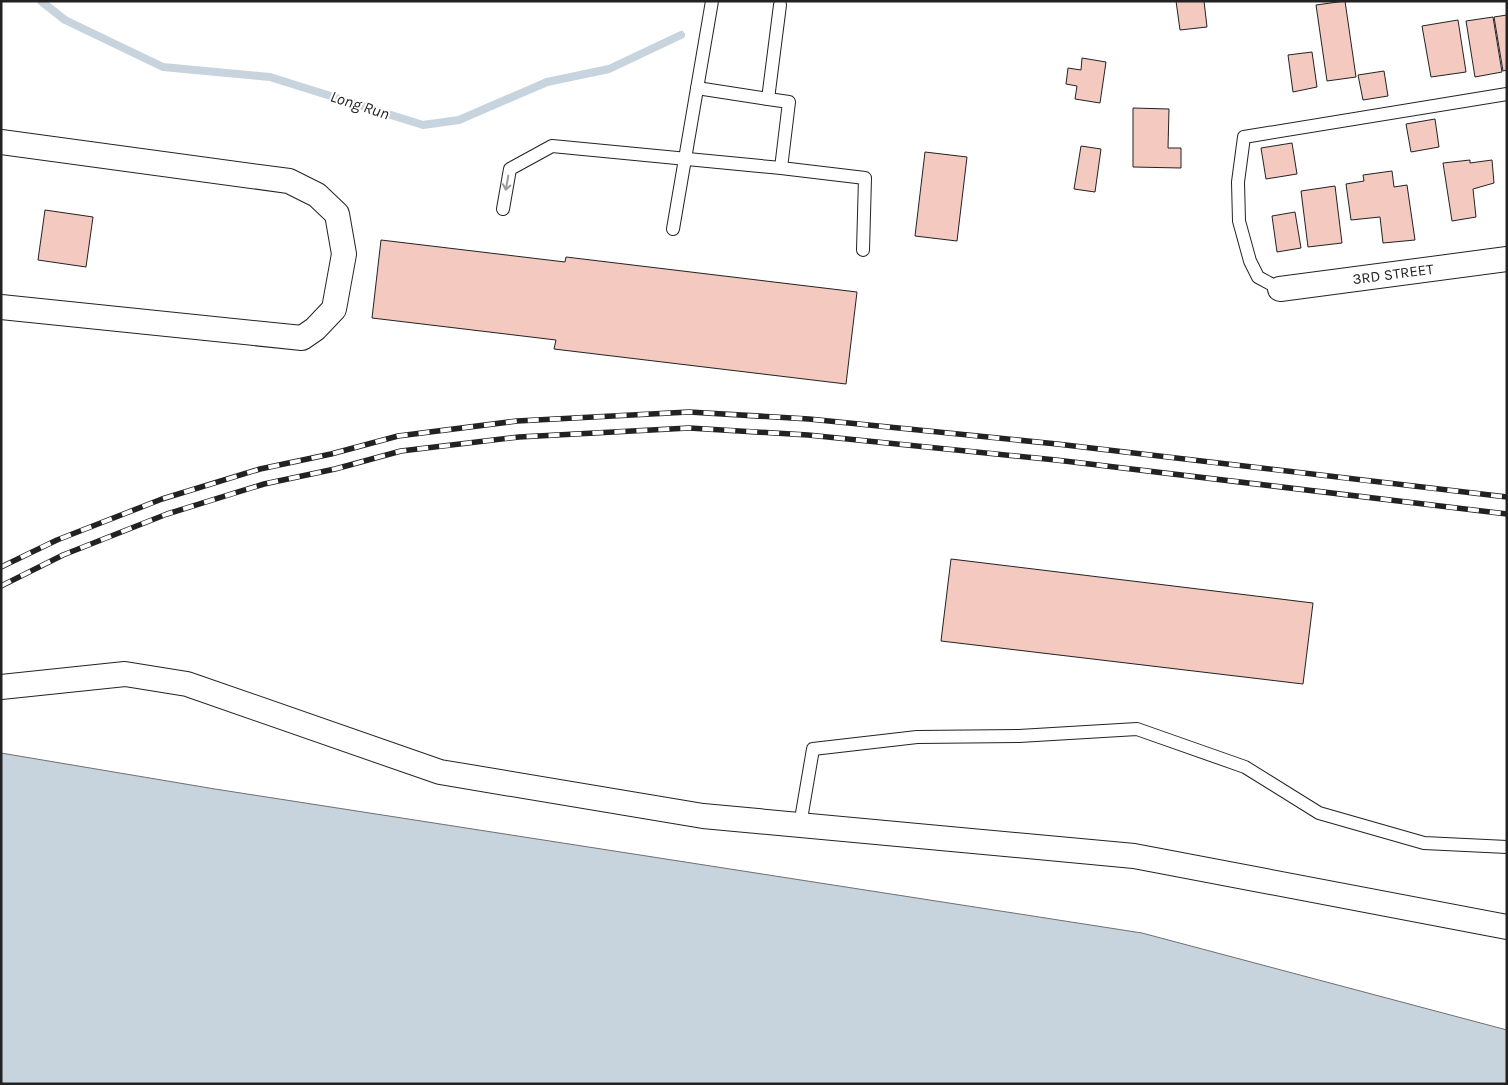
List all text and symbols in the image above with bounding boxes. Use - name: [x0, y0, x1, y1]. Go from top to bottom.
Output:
- water label: Long Run: [328, 87, 392, 123]
- one-way arrow: [502, 174, 512, 190]
- street label: 3RD STREET: [1351, 260, 1435, 288]

